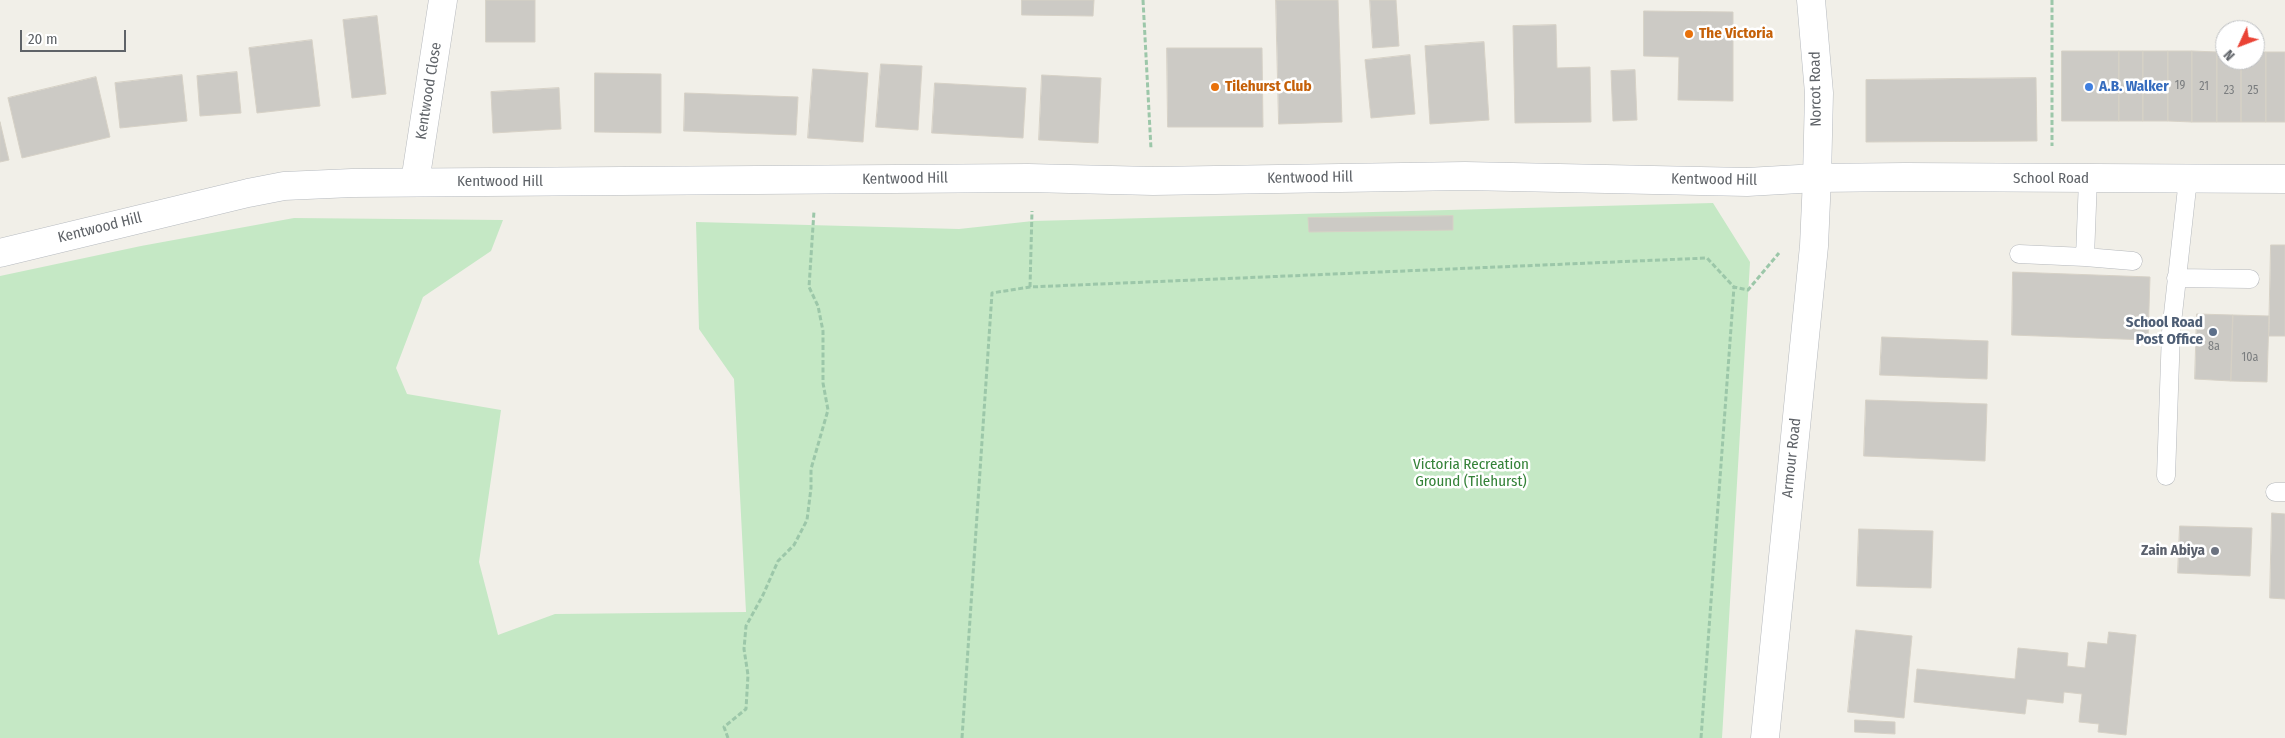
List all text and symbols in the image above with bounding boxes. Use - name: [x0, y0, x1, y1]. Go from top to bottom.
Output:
- scale bar: [22, 20, 129, 52]
- north arrow: [2215, 20, 2265, 70]
- place label: The Victoria: [1699, 25, 1773, 43]
- marker: The Victoria: [1683, 28, 1695, 40]
- text: 20 m: [28, 30, 58, 48]
- street label: Kentwood Close: [412, 41, 446, 141]
- text: N: [2220, 46, 2238, 64]
- street label: Norcot Road: [1806, 51, 1826, 127]
- place label: Tilehurst Club: [1225, 78, 1312, 96]
- place label: A.B. Walker: [2099, 78, 2169, 96]
- house number: 19: [2175, 79, 2185, 93]
- house number: 21: [2199, 80, 2209, 94]
- marker: Tilehurst Club: [1209, 81, 1221, 93]
- marker: A.B. Walker: [2083, 81, 2095, 93]
- house number: 23: [2224, 84, 2234, 98]
- house number: 25: [2248, 84, 2258, 98]
- street label: Kentwood Hill: [1267, 168, 1353, 188]
- street label: Kentwood Hill: [862, 169, 948, 189]
- street label: Kentwood Hill: [1671, 170, 1757, 190]
- street label: School Road: [2013, 170, 2089, 188]
- street label: Kentwood Hill: [457, 173, 543, 191]
- street label: Kentwood Hill: [56, 209, 144, 247]
- place label: School Road Post Office: [2126, 314, 2203, 349]
- marker: School Road Post Office: [2207, 326, 2219, 338]
- house number: 8a: [2208, 340, 2220, 354]
- house number: 10a: [2242, 351, 2258, 365]
- street label: Armour Road: [1779, 417, 1805, 499]
- park label: Victoria Recreation Ground (Tilehurst): [1413, 456, 1529, 491]
- place label: Zain Abiya: [2141, 542, 2205, 560]
- marker: Zain Abiya: [2209, 545, 2221, 557]

